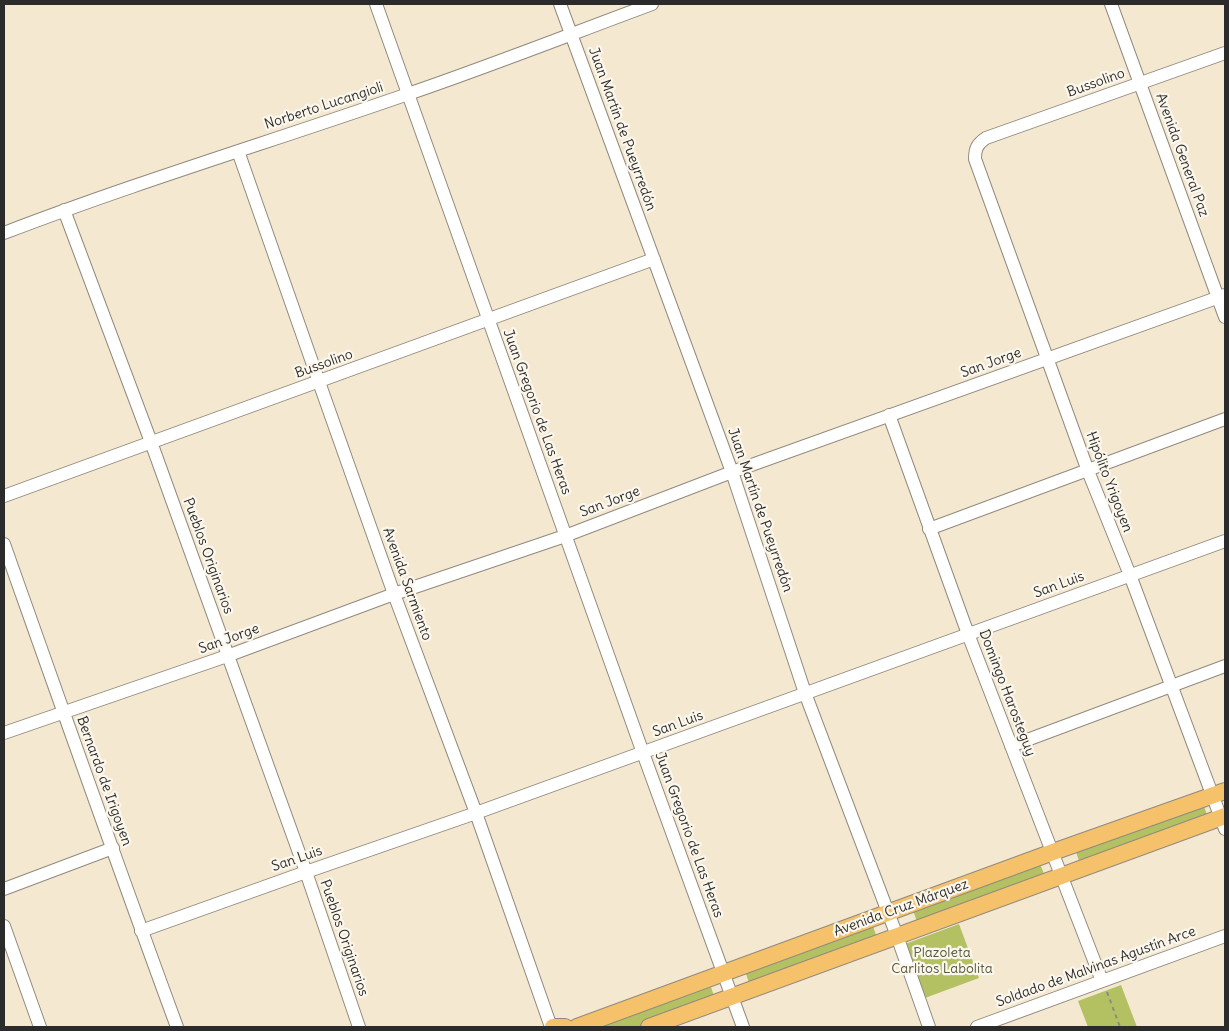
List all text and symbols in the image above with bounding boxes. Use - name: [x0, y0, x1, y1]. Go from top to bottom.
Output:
- street label: Juan Martín de Pueyrredón: [585, 45, 659, 213]
- street label: Bussolino: [1065, 65, 1127, 101]
- street label: Norberto Lucangioli: [263, 79, 385, 133]
- street label: Avenida General Paz: [1152, 91, 1212, 219]
- street label: Juan Gregorio de Las Heras: [499, 327, 575, 497]
- street label: San Jorge: [958, 344, 1024, 382]
- street label: Bussolino: [293, 346, 355, 382]
- street label: Juan Martín de Pueyrredón: [724, 426, 796, 594]
- street label: Hipólito Yrigoyen: [1082, 429, 1136, 535]
- street label: San Jorge: [578, 483, 642, 521]
- street label: Pueblos Originarios: [179, 496, 237, 616]
- street label: Avenida Sarmiento: [379, 525, 435, 643]
- street label: San Luis: [1032, 568, 1086, 602]
- street label: San Jorge: [196, 620, 262, 658]
- street label: Domingo Harosteguy: [975, 627, 1039, 759]
- street label: San Luis: [651, 707, 705, 741]
- street label: Bernardo de Irigoyen: [73, 714, 135, 848]
- street label: Juan Gregorio de Las Heras: [651, 750, 727, 920]
- street label: San Luis: [270, 843, 324, 875]
- street label: Avenida Cruz Márquez: [831, 876, 971, 940]
- street label: Pueblos Originarios: [316, 877, 372, 999]
- street label: Soldado de Malvinas Agustín Arce: [994, 923, 1198, 1011]
- park label: Plazoleta Carlitos Labolita: [891, 945, 993, 978]

